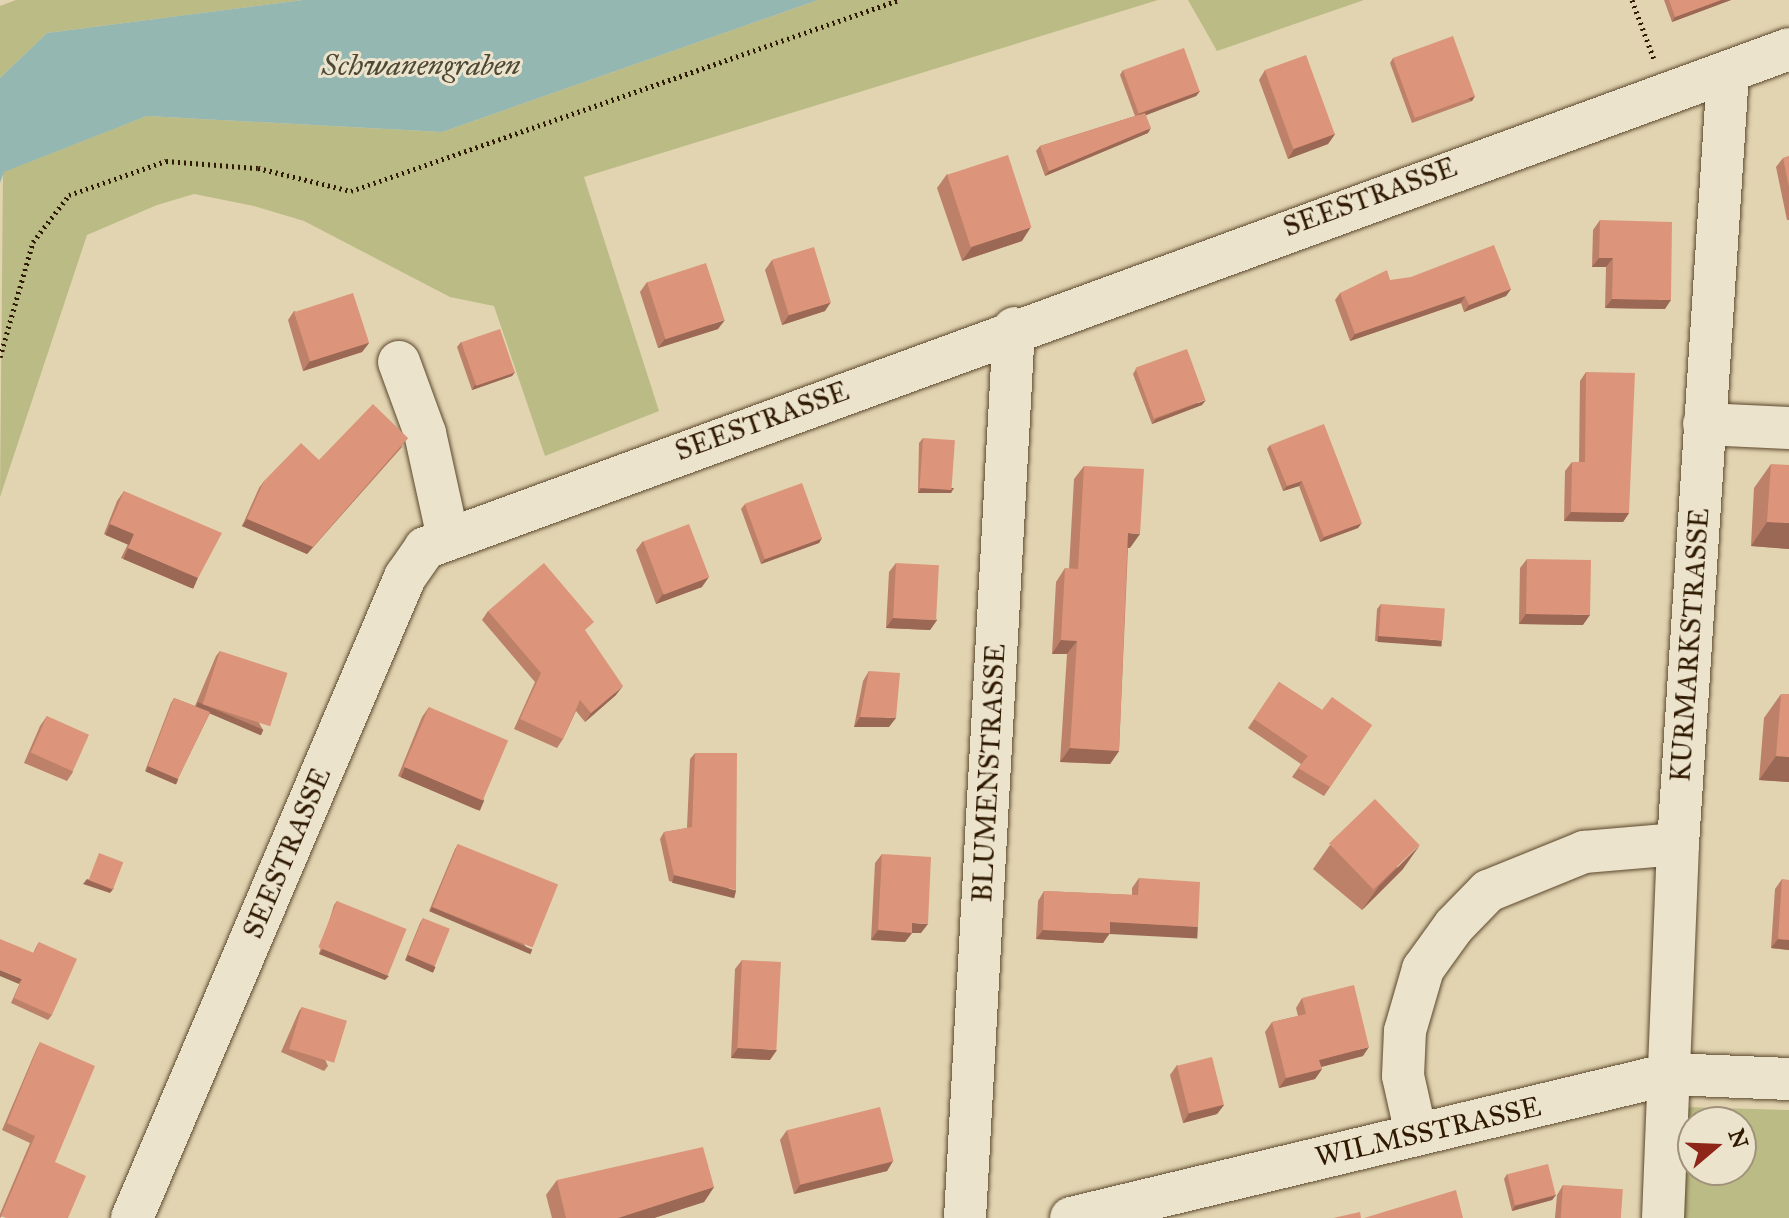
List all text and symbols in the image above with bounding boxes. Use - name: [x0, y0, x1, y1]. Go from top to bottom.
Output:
- water label: Schwanengraben: [321, 47, 521, 83]
- street label: SEESTRASSE: [1279, 150, 1461, 244]
- street label: SEESTRASSE: [671, 374, 853, 468]
- street label: KURMARKSTRASSE: [1664, 507, 1716, 783]
- street label: BLUMENSTRASSE: [965, 643, 1013, 903]
- street label: SEESTRASSE: [236, 763, 338, 943]
- street label: WILMSSTRASSE: [1312, 1090, 1544, 1174]
- north arrow: [1677, 1106, 1757, 1186]
- text: N: [1722, 1125, 1754, 1152]

